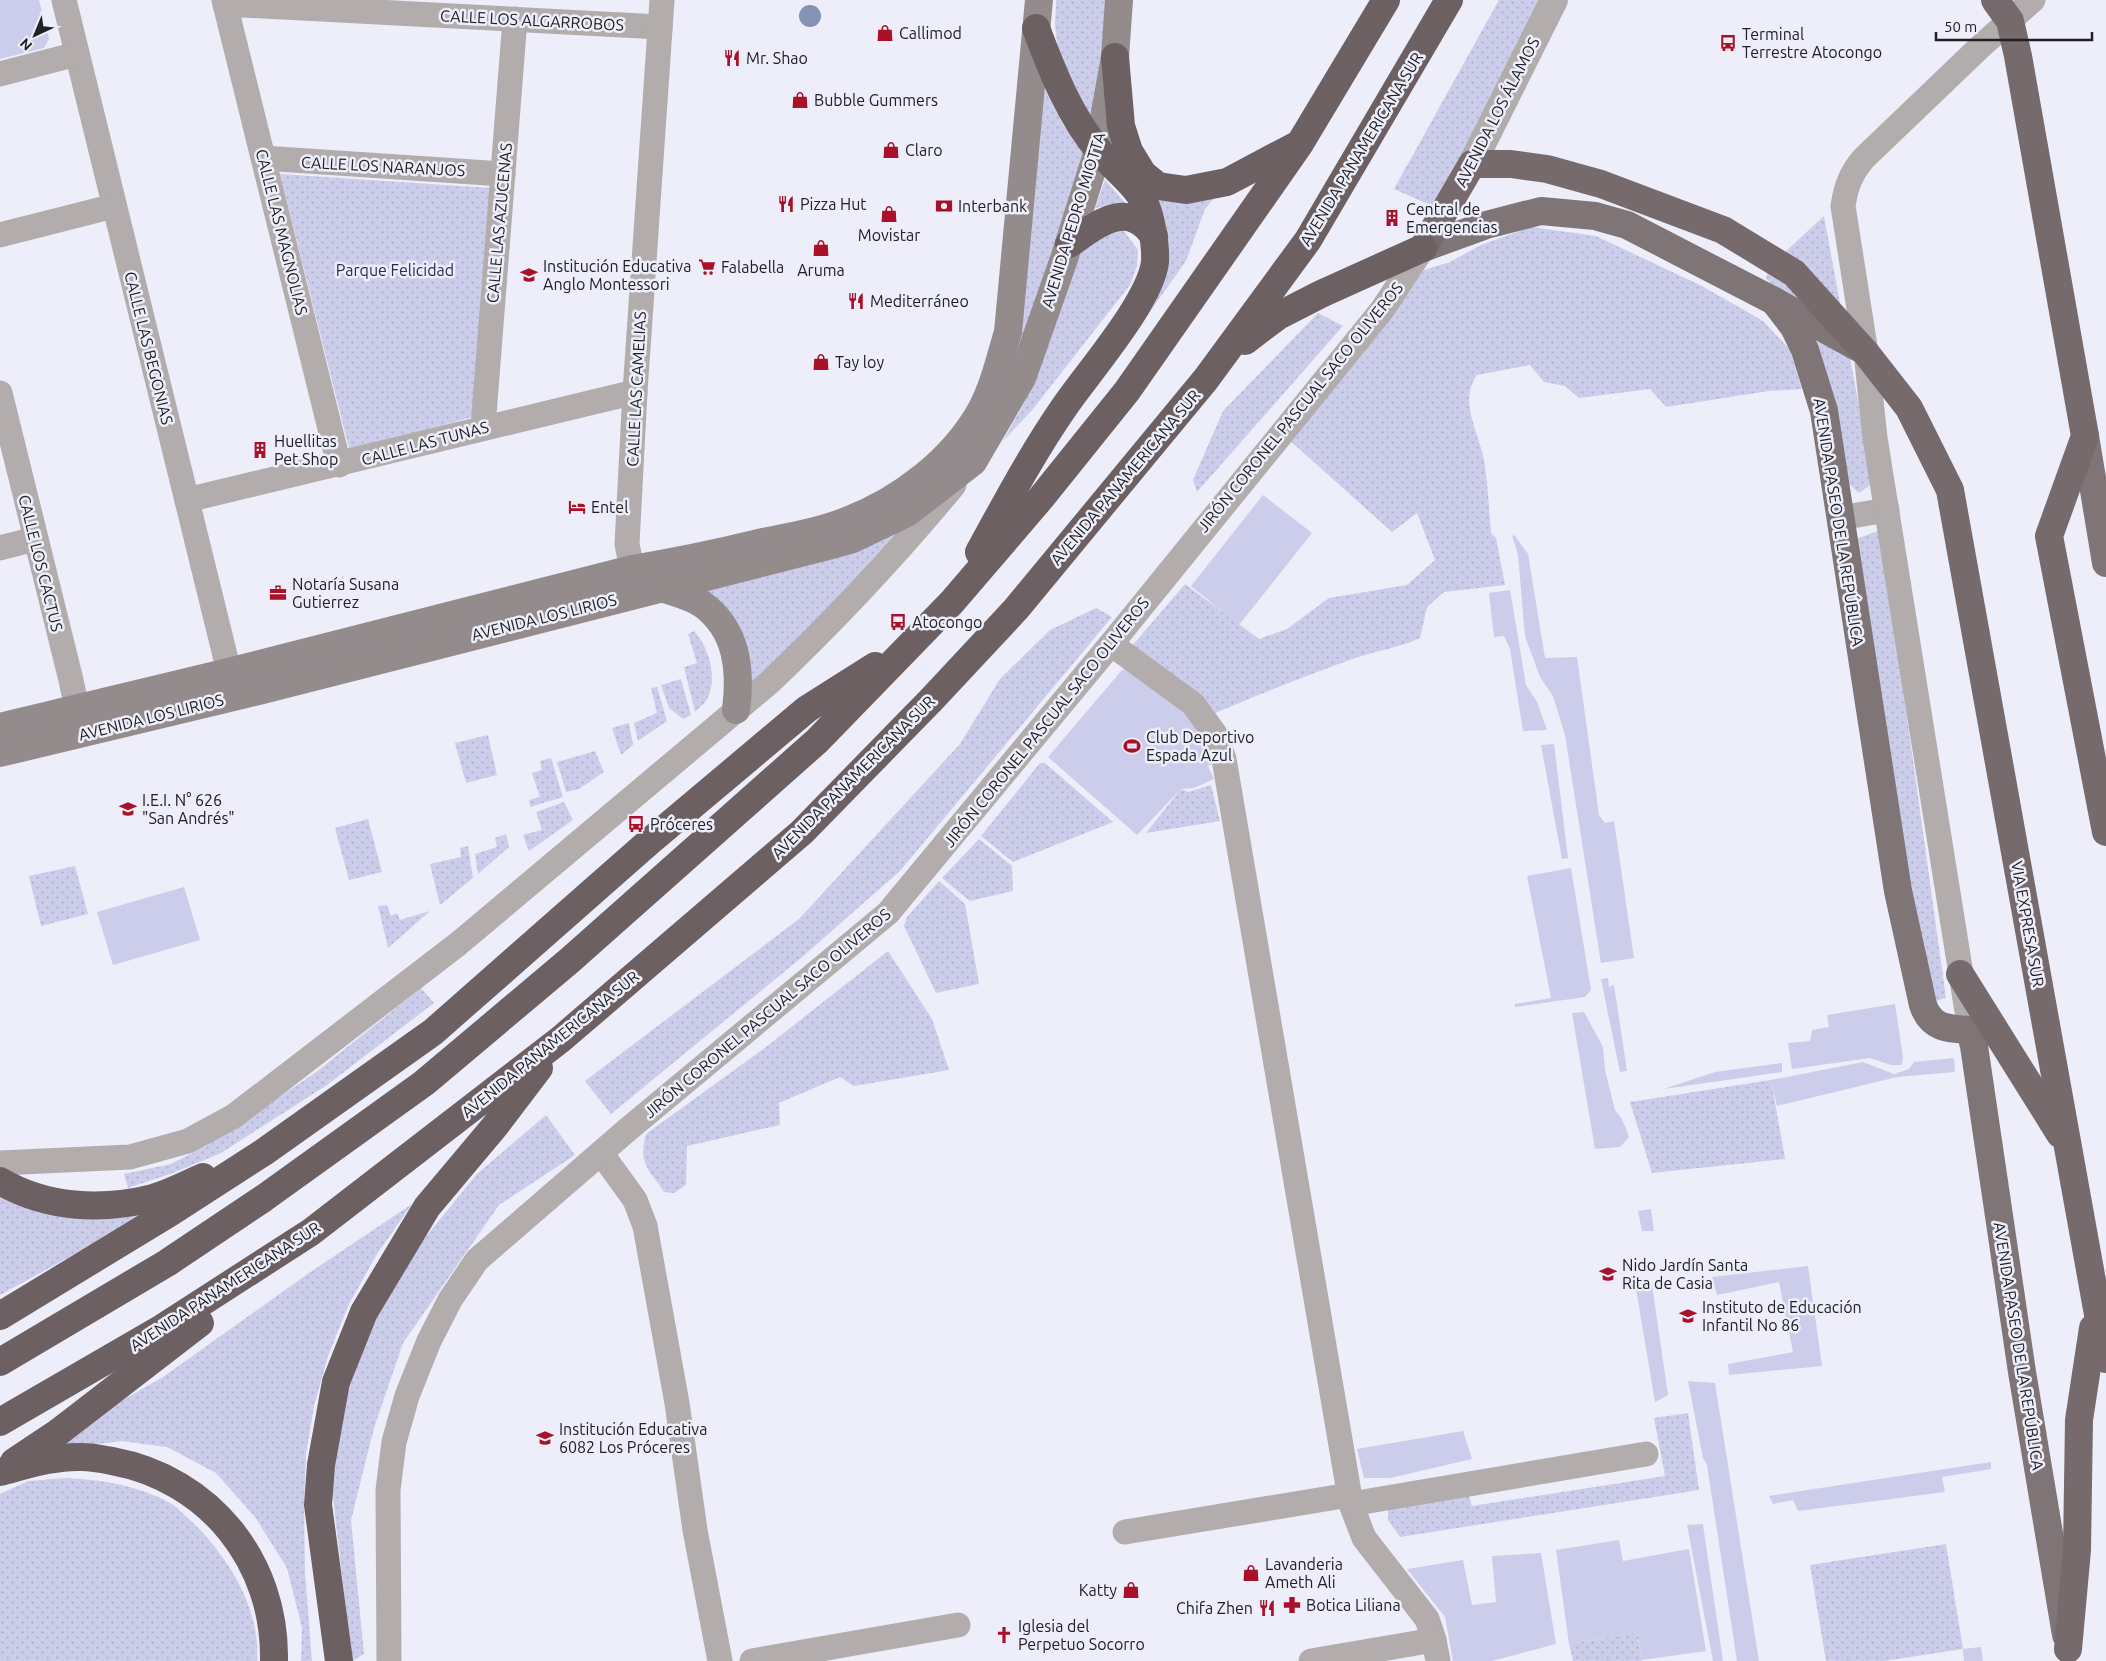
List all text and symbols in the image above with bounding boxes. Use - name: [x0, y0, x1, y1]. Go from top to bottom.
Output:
- street label: CALLE LOS ALGARROBOS: [440, 6, 624, 34]
- north arrow: [10, 10, 60, 60]
- scale bar: [1936, 10, 2092, 42]
- text: 50 m: [1944, 18, 1977, 35]
- shop icon: Callimod: [875, 23, 895, 43]
- place label: Callimod: [899, 24, 962, 42]
- place label: Terminal Terrestre Atocongo: [1742, 25, 1882, 61]
- street label: AVENIDA LOS ÁLAMOS: [1450, 33, 1543, 190]
- bus stop icon: Terminal Terrestre Atocongo: [1718, 33, 1738, 53]
- text: N: [17, 35, 35, 54]
- restaurant icon: Mr. Shao: [722, 48, 742, 68]
- place label: Mr. Shao: [746, 49, 808, 67]
- street label: AVENIDA PANAMERICANA SUR: [1296, 49, 1426, 249]
- shop icon: Bubble Gummers: [790, 90, 810, 110]
- place label: Bubble Gummers: [814, 91, 938, 109]
- street label: AVENIDA PEDRO MIOTTA: [1038, 129, 1109, 310]
- shop icon: Claro: [881, 140, 901, 160]
- place label: Claro: [905, 141, 943, 159]
- street label: CALLE LAS AZUCENAS: [483, 142, 515, 304]
- street label: CALLE LAS MAGNOLIAS: [253, 147, 311, 317]
- street label: CALLE LOS NARANJOS: [300, 153, 466, 179]
- restaurant icon: Pizza Hut: [776, 194, 796, 214]
- place label: Pizza Hut: [800, 195, 867, 213]
- bank icon: Interbank: [934, 196, 954, 216]
- place label: Interbank: [958, 197, 1027, 215]
- place label: Central de Emergencias: [1406, 200, 1497, 236]
- shop icon: Movistar: [879, 204, 899, 224]
- building icon: Central de Emergencias: [1382, 208, 1402, 228]
- place label: Movistar: [858, 226, 920, 244]
- shop icon: Aruma: [811, 238, 831, 258]
- place label: Institución Educativa Anglo Montessori: [543, 257, 691, 293]
- supermarket icon: Falabella: [697, 257, 717, 277]
- place label: Falabella: [721, 258, 784, 276]
- park label: Parque Felicidad: [336, 261, 454, 279]
- place label: Aruma: [797, 261, 845, 279]
- school or university icon: Institución Educativa Anglo Montessori: [519, 265, 539, 285]
- street label: CALLE LAS BEGONIAS: [121, 270, 177, 426]
- street label: JIRÓN CORONEL PASCUAL SACO OLIVEROS: [1193, 278, 1406, 535]
- restaurant icon: Mediterráneo: [846, 291, 866, 311]
- place label: Mediterráneo: [870, 292, 969, 310]
- street label: CALLE LAS CAMELIAS: [623, 311, 649, 467]
- shop icon: Tay loy: [811, 352, 831, 372]
- place label: Tay loy: [835, 353, 884, 371]
- street label: AVENIDA PANAMERICANA SUR: [1046, 386, 1204, 568]
- street label: AVENIDA PASEO DE LA REPÚBLICA: [1810, 396, 1870, 648]
- street label: CALLE LAS TUNAS: [359, 417, 491, 469]
- place label: Huellitas Pet Shop: [274, 432, 338, 468]
- building icon: Huellitas Pet Shop: [250, 440, 270, 460]
- street label: CALLE LOS CACTUS: [15, 493, 67, 633]
- hotel icon: Entel: [567, 497, 587, 517]
- place label: Entel: [591, 498, 628, 516]
- place label: Notaría Susana Gutierrez: [292, 575, 399, 611]
- office icon: Notaría Susana Gutierrez: [268, 583, 288, 603]
- street label: AVENIDA LOS LIRIOS: [470, 590, 618, 644]
- street label: JIRÓN CORONEL PASCUAL SACO OLIVEROS: [939, 593, 1152, 850]
- bus stop icon: Atocongo: [888, 612, 908, 632]
- place label: Atocongo: [912, 613, 982, 631]
- street label: AVENIDA LOS LIRIOS: [77, 690, 225, 744]
- street label: AVENIDA PANAMERICANA SUR: [768, 692, 938, 862]
- place label: Club Deportivo Espada Azul: [1146, 728, 1254, 764]
- sports icon: Club Deportivo Espada Azul: [1122, 736, 1142, 756]
- place label: I.E.I. N° 626 "San Andrés": [142, 791, 235, 827]
- school or university icon: I.E.I. N° 626 "San Andrés": [118, 799, 138, 819]
- bus stop icon: Próceres: [626, 814, 646, 834]
- place label: Próceres: [650, 815, 713, 833]
- street label: VIA EXPRESA SUR: [2008, 860, 2048, 988]
- street label: JIRÓN CORONEL PASCUAL SACO OLIVEROS: [640, 904, 894, 1121]
- street label: AVENIDA PANAMERICANA SUR: [458, 967, 642, 1121]
- street label: AVENIDA PANAMERICANA SUR: [127, 1218, 323, 1354]
- street label: AVENIDA PASEO DE LA REPÚBLICA: [1990, 1220, 2050, 1472]
- place label: Nido Jardín Santa Rita de Casia: [1622, 1256, 1748, 1292]
- school or university icon: Nido Jardín Santa Rita de Casia: [1598, 1264, 1618, 1284]
- place label: Instituto de Educación Infantil No 86: [1702, 1298, 1862, 1334]
- school or university icon: Instituto de Educación Infantil No 86: [1678, 1306, 1698, 1326]
- place label: Institución Educativa 6082 Los Próceres: [559, 1420, 707, 1456]
- school or university icon: Institución Educativa 6082 Los Próceres: [535, 1428, 555, 1448]
- place label: Lavanderia Ameth Ali: [1265, 1555, 1343, 1591]
- shop icon: Lavanderia Ameth Ali: [1241, 1563, 1261, 1583]
- shop icon: Katty: [1121, 1580, 1141, 1600]
- place label: Katty: [1079, 1581, 1117, 1599]
- pharmacy icon: Botica Liliana: [1282, 1595, 1302, 1615]
- place label: Botica Liliana: [1306, 1596, 1401, 1614]
- restaurant icon: Chifa Zhen: [1257, 1598, 1277, 1618]
- place label: Chifa Zhen: [1176, 1599, 1253, 1617]
- place label: Iglesia del Perpetuo Socorro: [1018, 1617, 1145, 1653]
- church icon: Iglesia del Perpetuo Socorro: [994, 1625, 1014, 1645]

